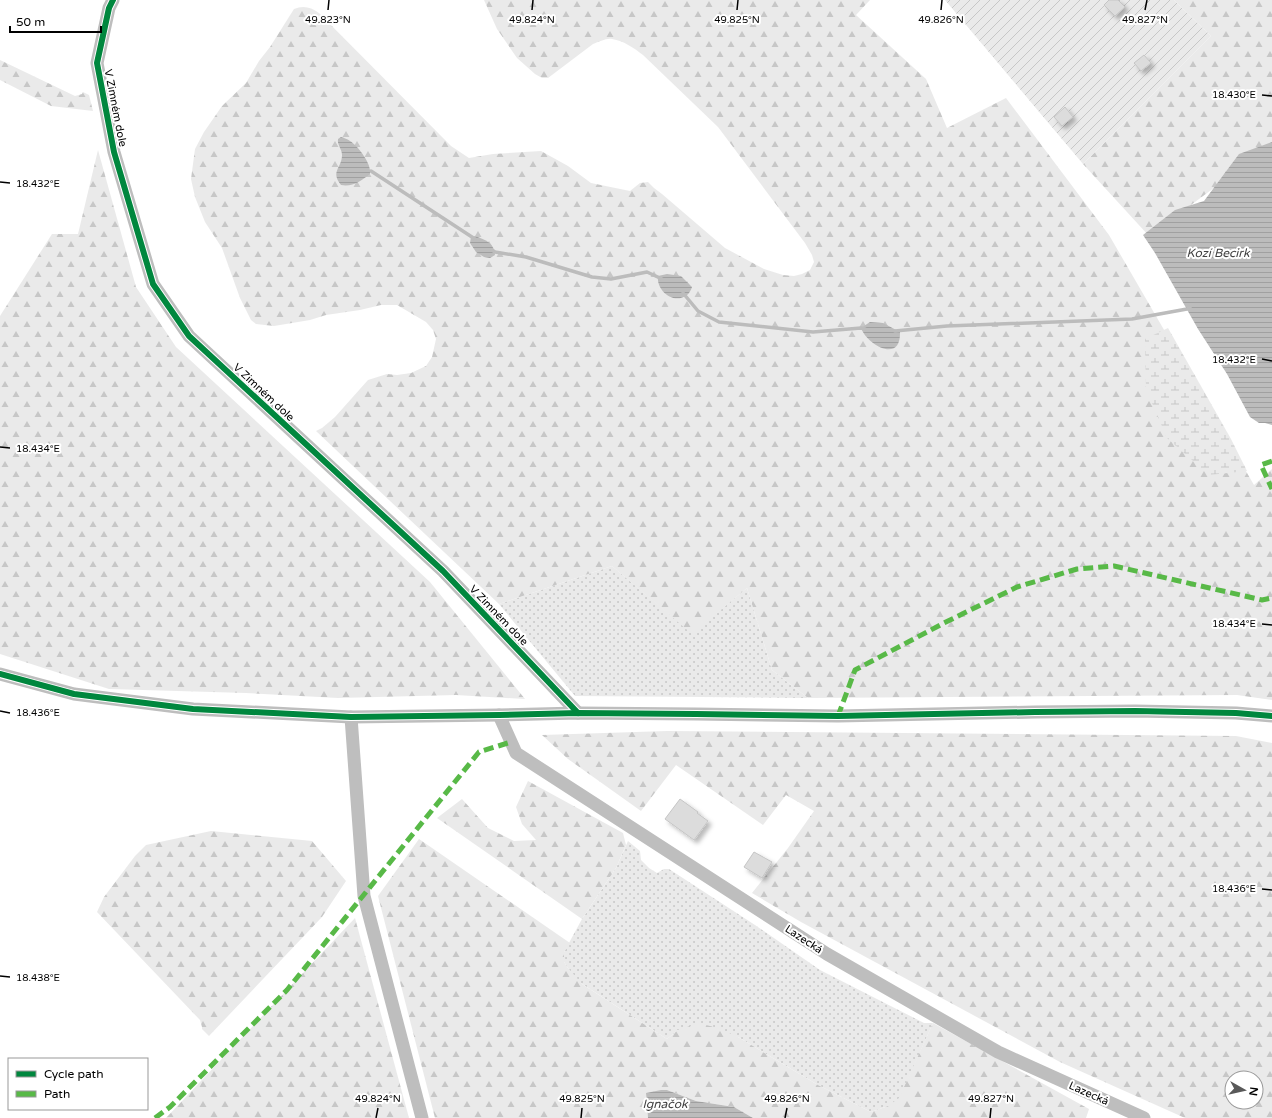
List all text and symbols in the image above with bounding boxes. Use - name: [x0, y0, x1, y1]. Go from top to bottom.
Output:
- scale bar: [10, 8, 101, 34]
- text: 49.823°N: [305, 14, 351, 26]
- text: 49.824°N: [509, 14, 555, 26]
- text: 49.825°N: [714, 14, 760, 26]
- text: 49.826°N: [918, 14, 964, 26]
- text: 49.827°N: [1122, 14, 1168, 26]
- text: 50 m: [16, 15, 45, 29]
- street label: V Zimném dole: [102, 68, 129, 148]
- text: 18.430°E: [1212, 89, 1256, 101]
- text: 18.432°E: [16, 178, 60, 190]
- water label: Kozí Becirk: [1187, 246, 1251, 260]
- text: 18.432°E: [1212, 354, 1256, 366]
- street label: V Zimném dole: [230, 361, 297, 424]
- text: 18.434°E: [16, 443, 60, 455]
- street label: V Zimném dole: [467, 582, 531, 648]
- text: 18.434°E: [1212, 618, 1256, 630]
- text: 18.436°E: [16, 707, 60, 719]
- text: 18.436°E: [1212, 883, 1256, 895]
- street label: Lazecká: [783, 922, 825, 956]
- text: 18.438°E: [16, 972, 60, 984]
- legend: [8, 1058, 148, 1110]
- text: Cycle path: [44, 1067, 103, 1081]
- north arrow: [1224, 1070, 1264, 1110]
- street label: Lazecká: [1067, 1079, 1111, 1108]
- text: N: [1246, 1086, 1260, 1097]
- text: Path: [44, 1087, 70, 1101]
- text: 49.824°N: [355, 1093, 401, 1105]
- text: 49.825°N: [559, 1093, 605, 1105]
- text: 49.826°N: [764, 1093, 810, 1105]
- text: 49.827°N: [968, 1093, 1014, 1105]
- water label: Ignačok: [642, 1097, 689, 1111]

